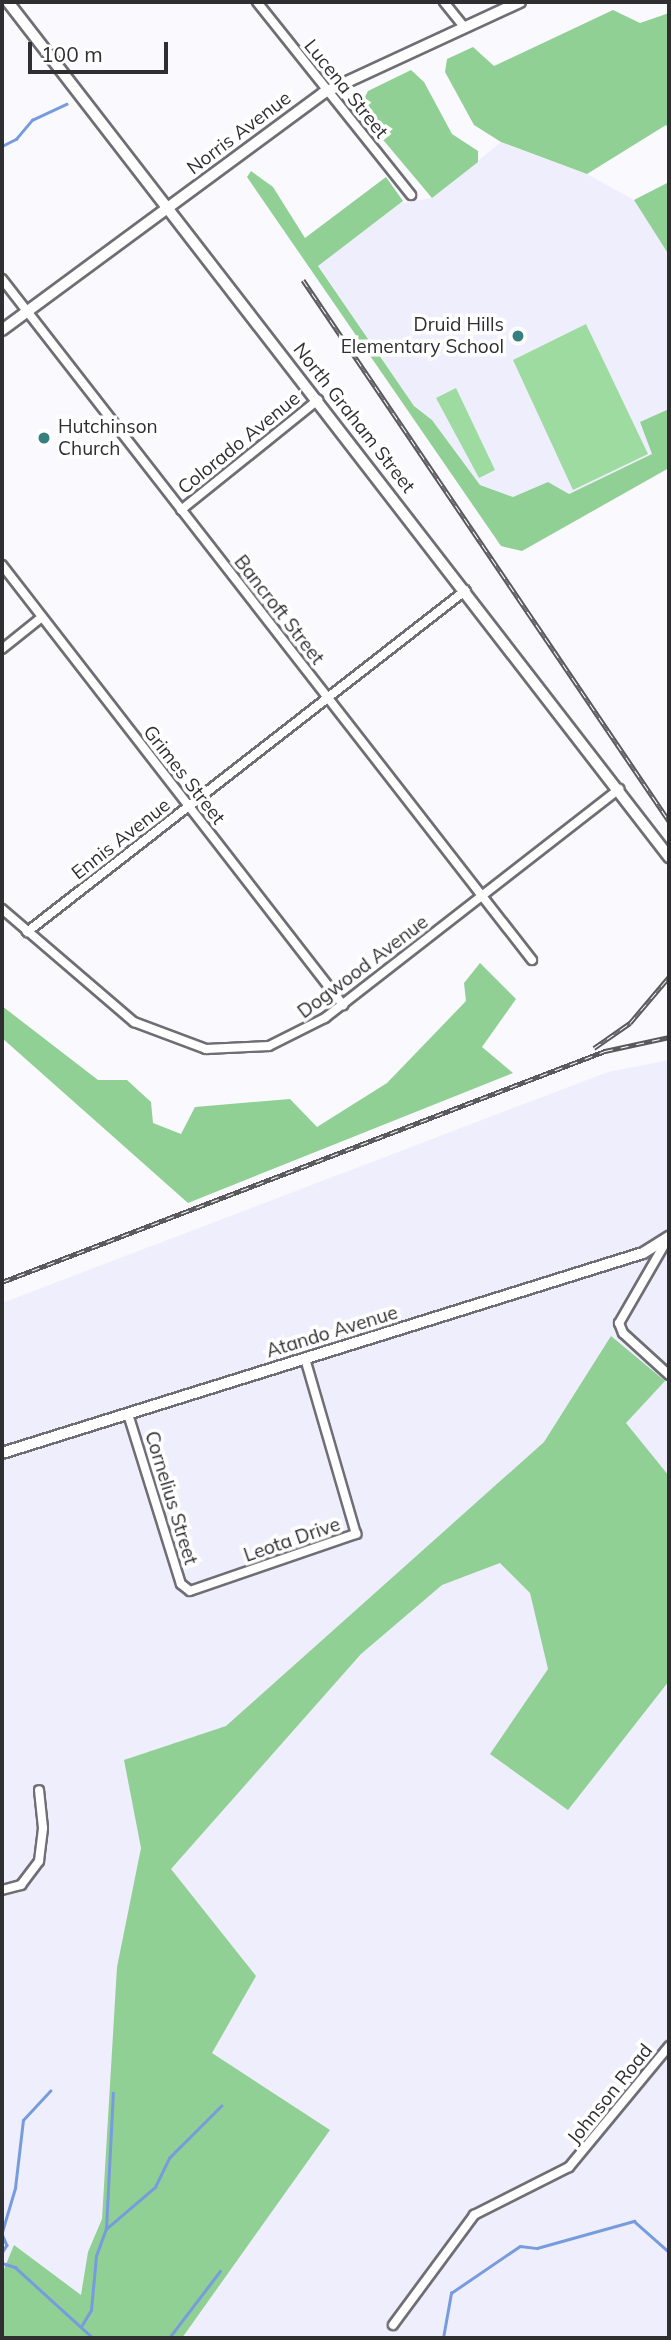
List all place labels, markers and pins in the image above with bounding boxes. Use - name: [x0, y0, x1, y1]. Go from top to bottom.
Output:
- place label: Druid Hills Elementary School: [341, 314, 504, 358]
- marker: Druid Hills Elementary School: [510, 328, 526, 344]
- place label: Hutchinson Church: [58, 416, 158, 460]
- marker: Hutchinson Church: [36, 430, 52, 446]

